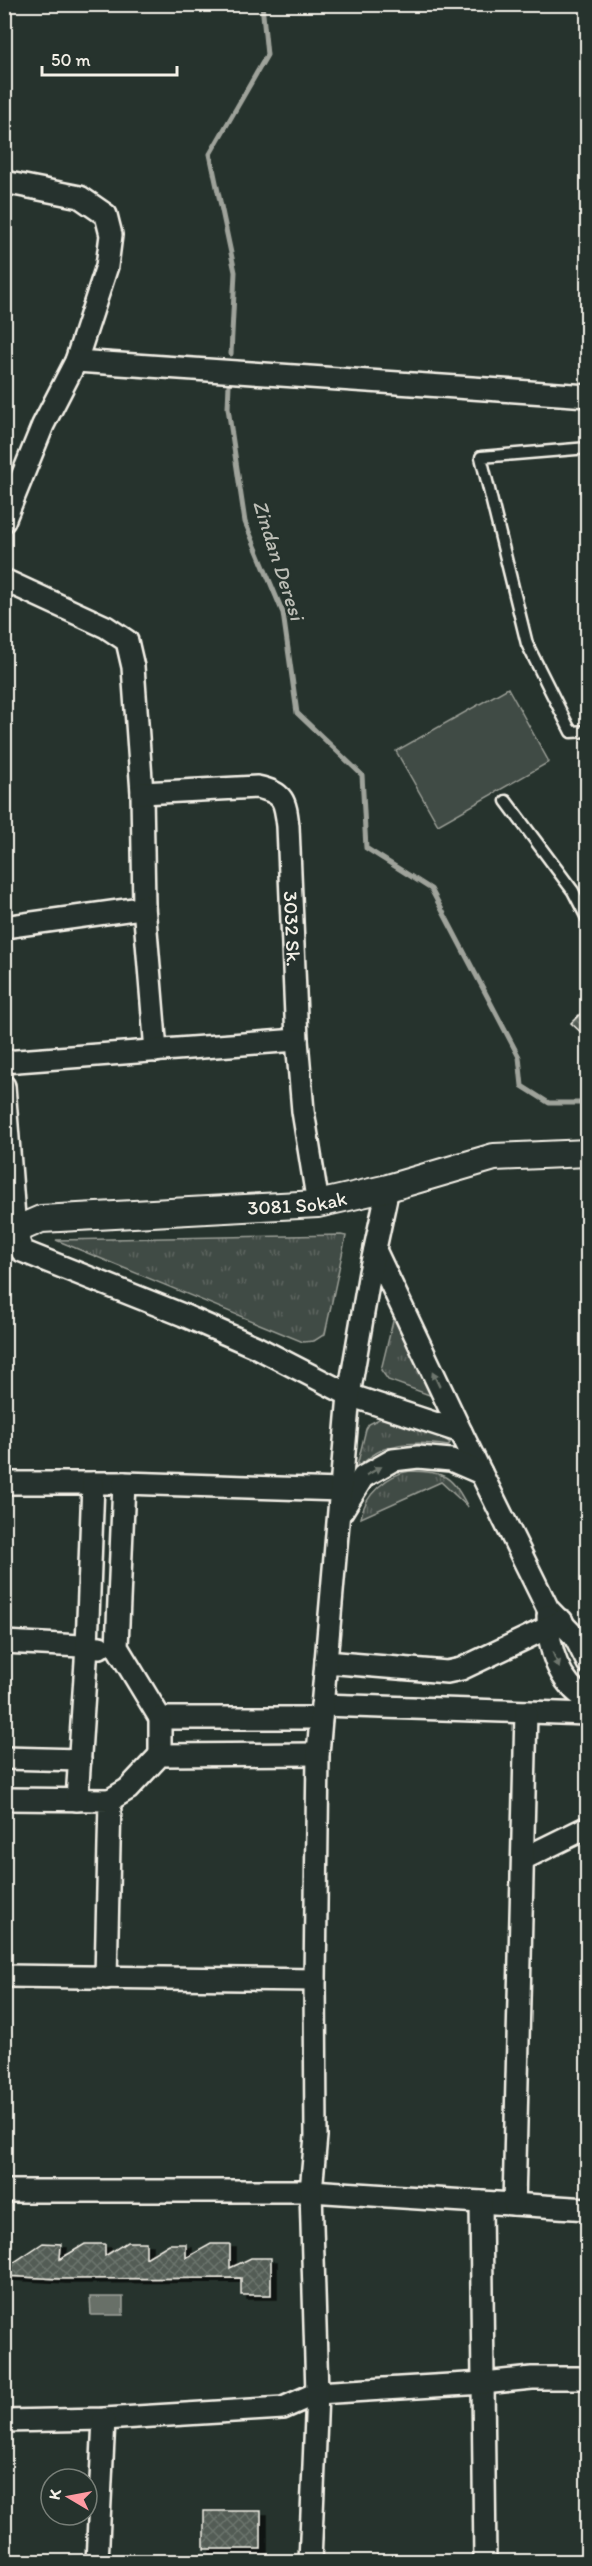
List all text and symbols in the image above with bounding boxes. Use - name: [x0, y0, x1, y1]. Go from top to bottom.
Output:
- scale bar: [42, 39, 177, 77]
- text: 50 m: [51, 49, 91, 71]
- water label: Zindan Deresi: [248, 497, 311, 626]
- street label: 3032 Sk.: [279, 891, 306, 967]
- street label: 3081 Sokak: [247, 1186, 349, 1220]
- one-way arrow: [431, 1370, 440, 1387]
- one-way arrow: [365, 1467, 382, 1477]
- one-way arrow: [551, 1652, 561, 1670]
- north arrow: [39, 2467, 99, 2527]
- text: K: [44, 2487, 65, 2501]

